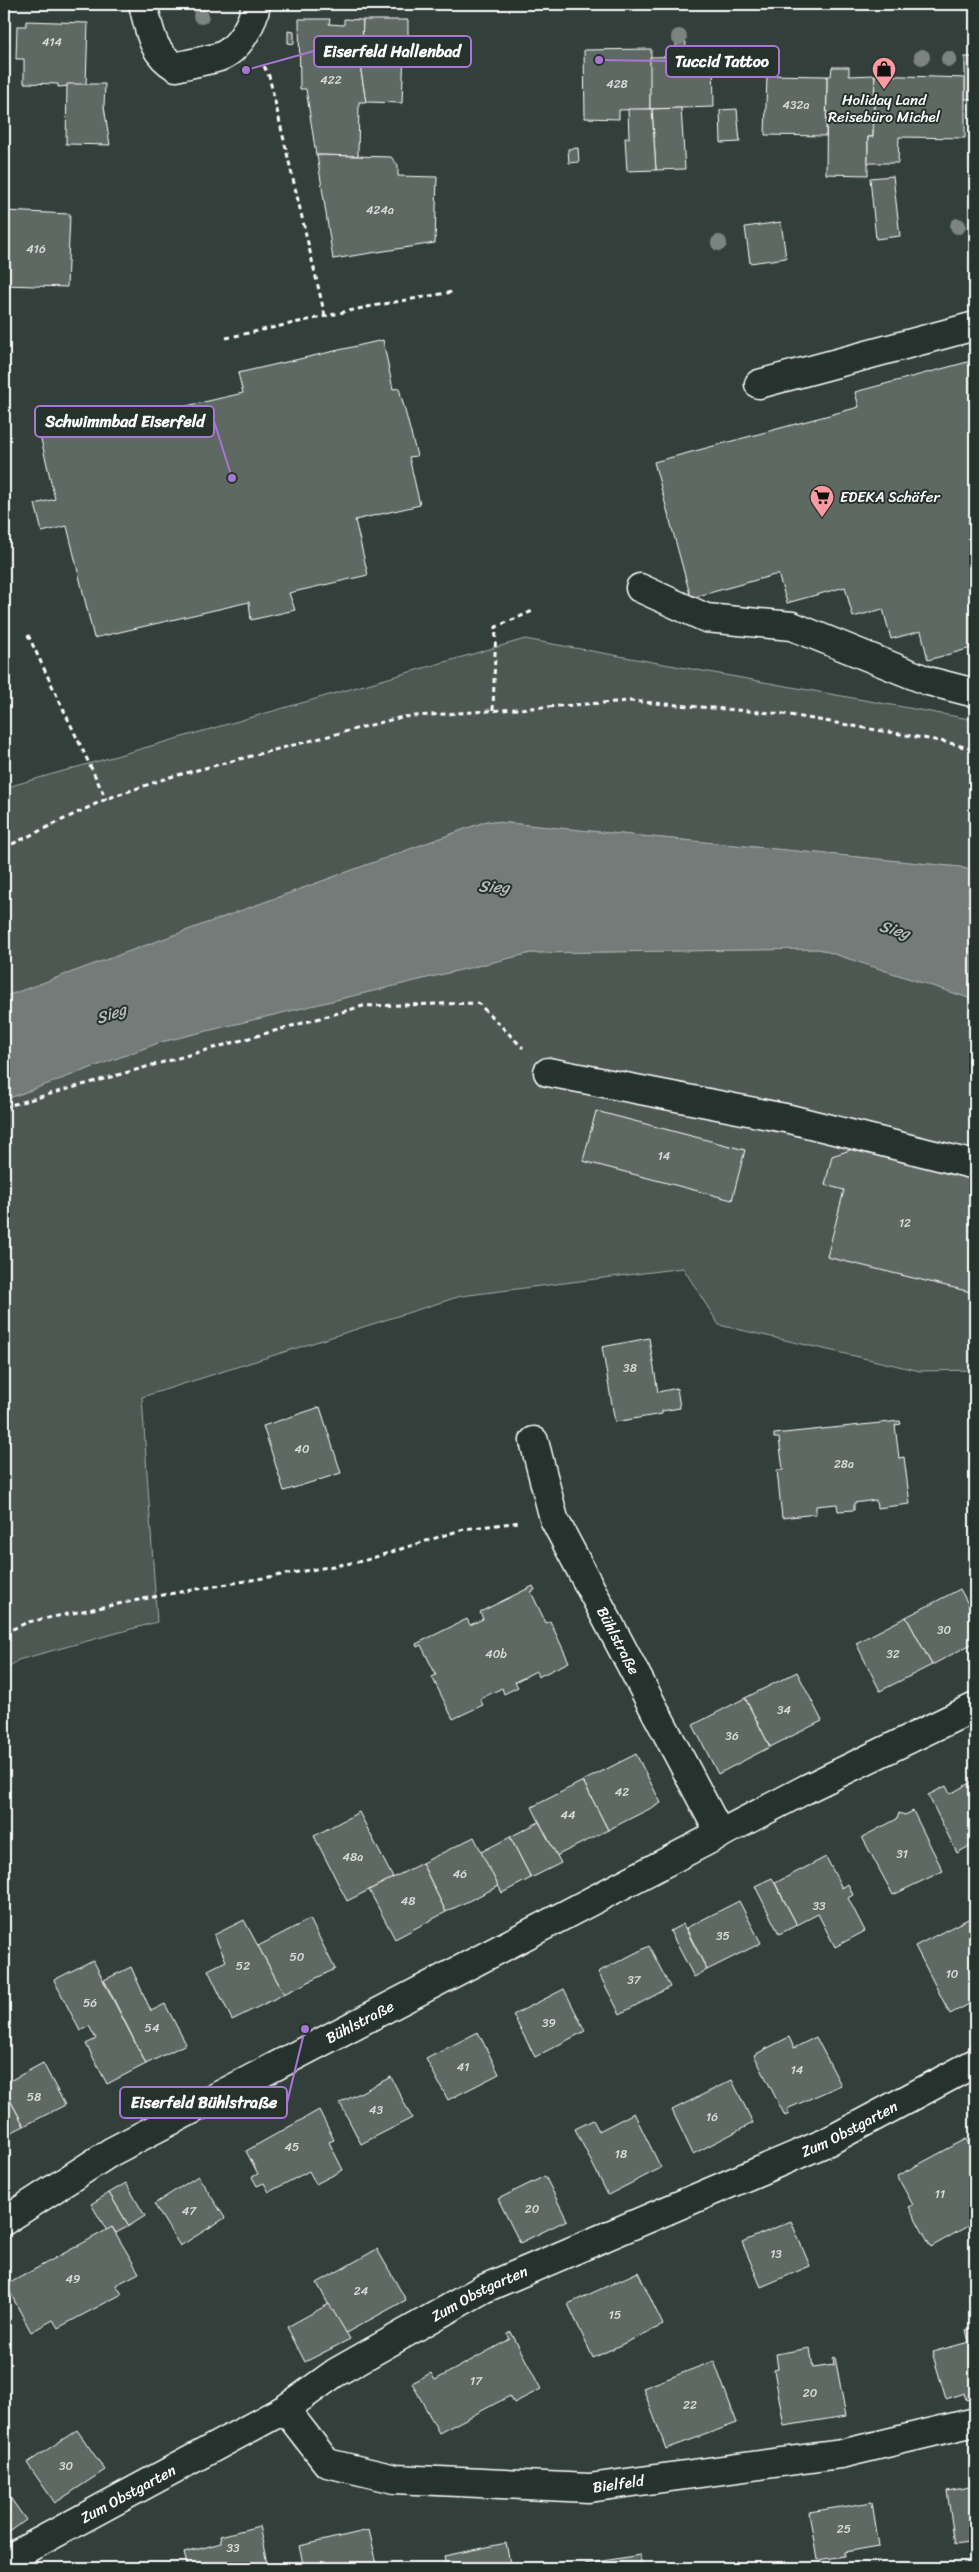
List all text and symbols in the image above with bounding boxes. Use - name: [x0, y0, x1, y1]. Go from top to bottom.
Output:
- house number: 414: [42, 31, 63, 53]
- callout: Eiserfeld Hallenbad: [314, 36, 471, 67]
- text: Eiserfeld Hallenbad: [323, 37, 462, 66]
- callout: Tuccid Tattoo: [666, 46, 779, 77]
- text: Tuccid Tattoo: [675, 47, 770, 76]
- shop icon: Holiday Land Reisebüro Michel: [871, 56, 897, 90]
- house number: 422: [320, 69, 342, 91]
- house number: 428: [606, 73, 628, 95]
- place label: Holiday Land Reisebüro Michel: [828, 87, 941, 130]
- house number: 432a: [782, 94, 810, 116]
- house number: 424a: [366, 199, 394, 221]
- house number: 416: [26, 238, 46, 260]
- callout: Schwimmbad Eiserfeld: [35, 406, 214, 437]
- text: Schwimmbad Eiserfeld: [44, 407, 206, 436]
- supermarket icon: EDEKA Schäfer: [809, 484, 835, 518]
- place label: EDEKA Schäfer: [840, 484, 940, 510]
- water label: Sieg: [478, 871, 512, 902]
- water label: Sieg: [876, 911, 915, 948]
- water label: Sieg: [92, 994, 132, 1032]
- house number: 14: [658, 1145, 671, 1167]
- house number: 12: [899, 1212, 911, 1234]
- house number: 38: [623, 1357, 637, 1379]
- house number: 40: [294, 1438, 310, 1460]
- house number: 28a: [834, 1453, 854, 1475]
- street label: Bühlstraße: [589, 1602, 647, 1680]
- house number: 30: [937, 1619, 951, 1641]
- house number: 40b: [485, 1643, 507, 1665]
- house number: 32: [886, 1643, 900, 1665]
- house number: 34: [777, 1699, 792, 1721]
- house number: 36: [725, 1725, 739, 1747]
- house number: 42: [615, 1781, 629, 1803]
- house number: 44: [560, 1804, 576, 1826]
- house number: 31: [896, 1843, 908, 1865]
- house number: 48a: [343, 1846, 363, 1868]
- house number: 46: [453, 1863, 467, 1885]
- house number: 48: [401, 1890, 415, 1912]
- house number: 33: [812, 1895, 826, 1917]
- house number: 35: [716, 1925, 730, 1947]
- house number: 50: [290, 1946, 305, 1968]
- house number: 52: [236, 1955, 250, 1977]
- house number: 10: [946, 1963, 959, 1985]
- house number: 37: [627, 1969, 642, 1991]
- house number: 56: [83, 1992, 97, 2014]
- street label: Bühlstraße: [321, 1993, 399, 2051]
- house number: 39: [542, 2012, 556, 2034]
- house number: 54: [145, 2017, 160, 2039]
- house number: 41: [457, 2056, 469, 2078]
- house number: 14: [791, 2059, 804, 2081]
- house number: 58: [27, 2086, 41, 2108]
- callout: Eiserfeld Bühlstraße: [120, 2087, 287, 2118]
- text: Eiserfeld Bühlstraße: [131, 2088, 278, 2117]
- street label: Zum Obstgarten: [797, 2094, 902, 2165]
- house number: 43: [369, 2099, 383, 2121]
- house number: 16: [706, 2106, 718, 2128]
- house number: 45: [285, 2136, 299, 2158]
- house number: 18: [615, 2143, 627, 2165]
- house number: 11: [935, 2183, 945, 2205]
- house number: 20: [525, 2198, 540, 2220]
- house number: 47: [182, 2200, 197, 2222]
- house number: 13: [770, 2243, 782, 2265]
- street label: Zum Obstgarten: [426, 2258, 532, 2329]
- house number: 49: [66, 2268, 80, 2290]
- house number: 24: [354, 2280, 369, 2302]
- house number: 15: [609, 2304, 621, 2326]
- house number: 17: [470, 2370, 483, 2392]
- house number: 20: [803, 2382, 818, 2404]
- house number: 22: [683, 2394, 697, 2416]
- house number: 30: [59, 2455, 73, 2477]
- street label: Zum Obstgarten: [75, 2457, 181, 2531]
- street label: Bielfeld: [591, 2468, 647, 2500]
- house number: 25: [837, 2518, 851, 2540]
- house number: 33: [226, 2537, 240, 2559]

